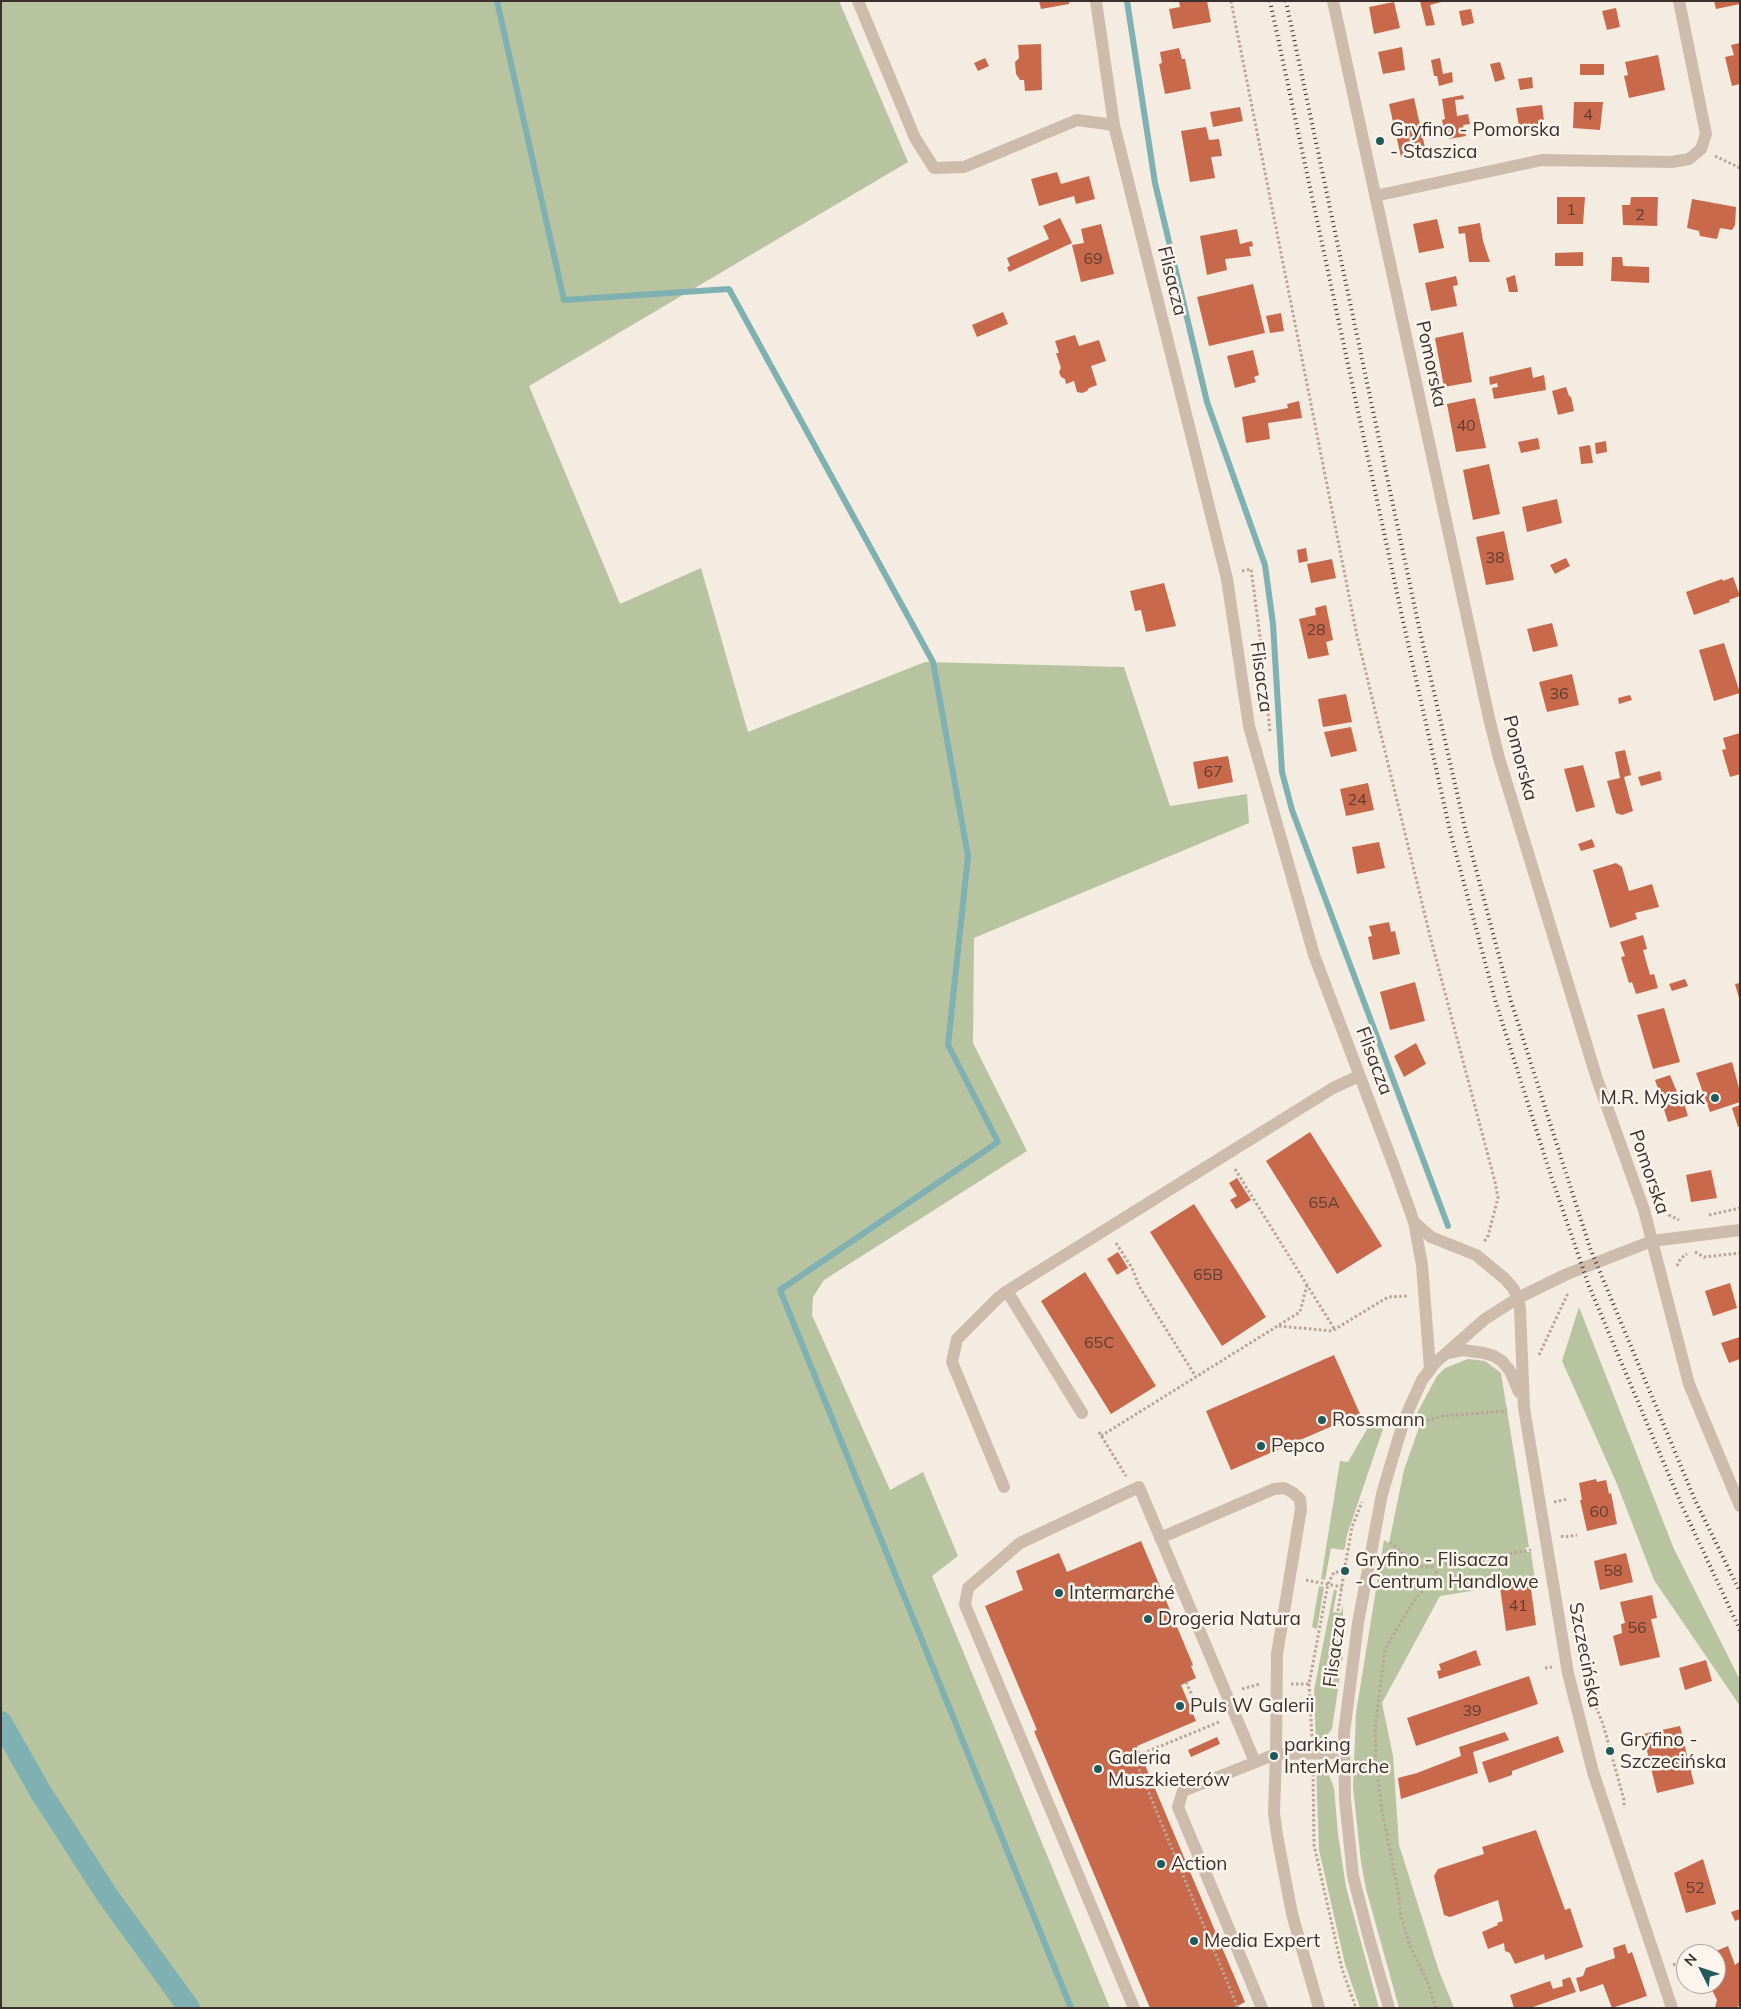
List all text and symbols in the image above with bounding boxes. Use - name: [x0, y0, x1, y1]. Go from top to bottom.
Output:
- house number: 4: [1583, 105, 1593, 125]
- place label: Gryfino - Pomorska - Staszica: [1390, 119, 1560, 163]
- marker: Gryfino - Pomorska - Staszica: [1374, 135, 1386, 147]
- house number: 1: [1566, 200, 1576, 220]
- house number: 2: [1635, 205, 1645, 225]
- street label: Flisacza: [1152, 244, 1192, 318]
- house number: 69: [1083, 249, 1103, 269]
- street label: Pomorska: [1411, 319, 1451, 409]
- house number: 40: [1456, 416, 1476, 436]
- house number: 38: [1485, 548, 1505, 568]
- house number: 28: [1306, 620, 1326, 640]
- street label: Flisacza: [1245, 640, 1277, 714]
- house number: 36: [1549, 684, 1569, 704]
- street label: Pomorska: [1498, 713, 1542, 803]
- house number: 67: [1203, 762, 1223, 782]
- house number: 24: [1347, 790, 1367, 810]
- street label: Flisacza: [1351, 1024, 1397, 1098]
- place label: M.R. Mysiak: [1600, 1087, 1705, 1109]
- marker: M.R. Mysiak: [1709, 1092, 1721, 1104]
- street label: Pomorska: [1624, 1127, 1674, 1217]
- house number: 65A: [1309, 1193, 1339, 1213]
- house number: 65B: [1193, 1265, 1223, 1285]
- house number: 65C: [1084, 1333, 1114, 1353]
- place label: Rossmann: [1332, 1409, 1425, 1431]
- marker: Rossmann: [1316, 1414, 1328, 1426]
- place label: Pepco: [1271, 1435, 1325, 1457]
- marker: Pepco: [1255, 1440, 1267, 1452]
- house number: 60: [1589, 1502, 1609, 1522]
- place label: Gryfino - Flisacza - Centrum Handlowe: [1355, 1549, 1538, 1593]
- house number: 58: [1603, 1561, 1623, 1581]
- marker: Gryfino - Flisacza - Centrum Handlowe: [1339, 1565, 1351, 1577]
- place label: Intermarché: [1069, 1582, 1175, 1604]
- marker: Intermarché: [1053, 1587, 1065, 1599]
- house number: 41: [1508, 1596, 1528, 1616]
- street label: Szczecińska: [1564, 1601, 1606, 1709]
- place label: Drogeria Natura: [1158, 1608, 1301, 1630]
- marker: Drogeria Natura: [1142, 1613, 1154, 1625]
- street label: Flisacza: [1319, 1615, 1351, 1689]
- house number: 56: [1627, 1618, 1647, 1638]
- place label: Puls W Galerii: [1190, 1695, 1314, 1717]
- marker: Puls W Galerii: [1174, 1700, 1186, 1712]
- house number: 39: [1462, 1701, 1482, 1721]
- place label: Gryfino - Szczecińska: [1620, 1729, 1726, 1773]
- place label: parking InterMarche: [1284, 1734, 1389, 1778]
- marker: Gryfino - Szczecińska: [1604, 1745, 1616, 1757]
- place label: Galeria Muszkieterów: [1108, 1747, 1230, 1791]
- marker: parking InterMarche: [1268, 1750, 1280, 1762]
- marker: Galeria Muszkieterów: [1092, 1763, 1104, 1775]
- place label: Action: [1171, 1853, 1227, 1875]
- marker: Action: [1155, 1858, 1167, 1870]
- house number: 52: [1685, 1878, 1705, 1898]
- place label: Media Expert: [1204, 1930, 1320, 1952]
- marker: Media Expert: [1188, 1935, 1200, 1947]
- north arrow: [1676, 1944, 1726, 1994]
- text: N: [1680, 1950, 1701, 1970]

